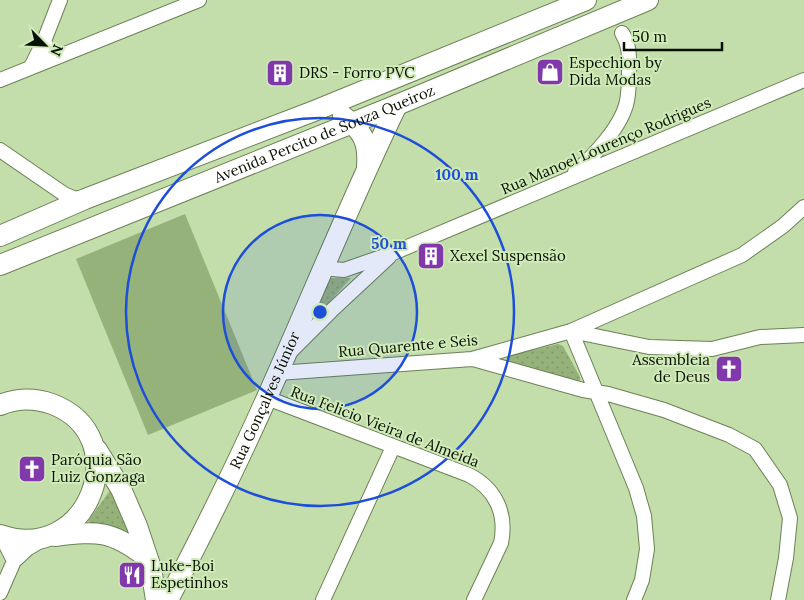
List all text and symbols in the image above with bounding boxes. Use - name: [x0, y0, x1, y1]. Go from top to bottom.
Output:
- north arrow: [20, 20, 70, 70]
- scale bar: [624, 20, 722, 52]
- text: 50 m: [632, 27, 667, 46]
- text: N: [46, 42, 67, 59]
- place label: Espechion by Dida Modas: [569, 53, 662, 89]
- shop icon: Espechion by Dida Modas: [535, 57, 565, 87]
- building icon: DRS - Forro PVC: [265, 58, 295, 88]
- place label: DRS - Forro PVC: [299, 63, 415, 82]
- street label: Avenida Percito de Souza Queiroz: [210, 80, 437, 187]
- street label: Rua Manoel Lourenço Rodrigues: [498, 93, 714, 199]
- text: 100 m: [436, 165, 479, 184]
- text: 50 m: [371, 234, 407, 253]
- building icon: Xexel Suspensão: [416, 241, 446, 271]
- place label: Xexel Suspensão: [450, 246, 566, 265]
- centre of rings: [311, 303, 329, 321]
- street label: Rua Gonçalves Júnior: [225, 328, 304, 472]
- street label: Rua Quarente e Seis: [337, 330, 479, 361]
- place label: Assembleia de Deus: [631, 350, 710, 386]
- church icon: Assembleia de Deus: [714, 354, 744, 384]
- street label: Rua Felicio Vieira de Almeida: [288, 382, 482, 471]
- place label: Paróquia São Luiz Gonzaga: [51, 450, 145, 486]
- church icon: Paróquia São Luiz Gonzaga: [17, 454, 47, 484]
- place label: Luke-Boi Espetinhos: [151, 556, 228, 592]
- restaurant icon: Luke-Boi Espetinhos: [117, 560, 147, 590]

